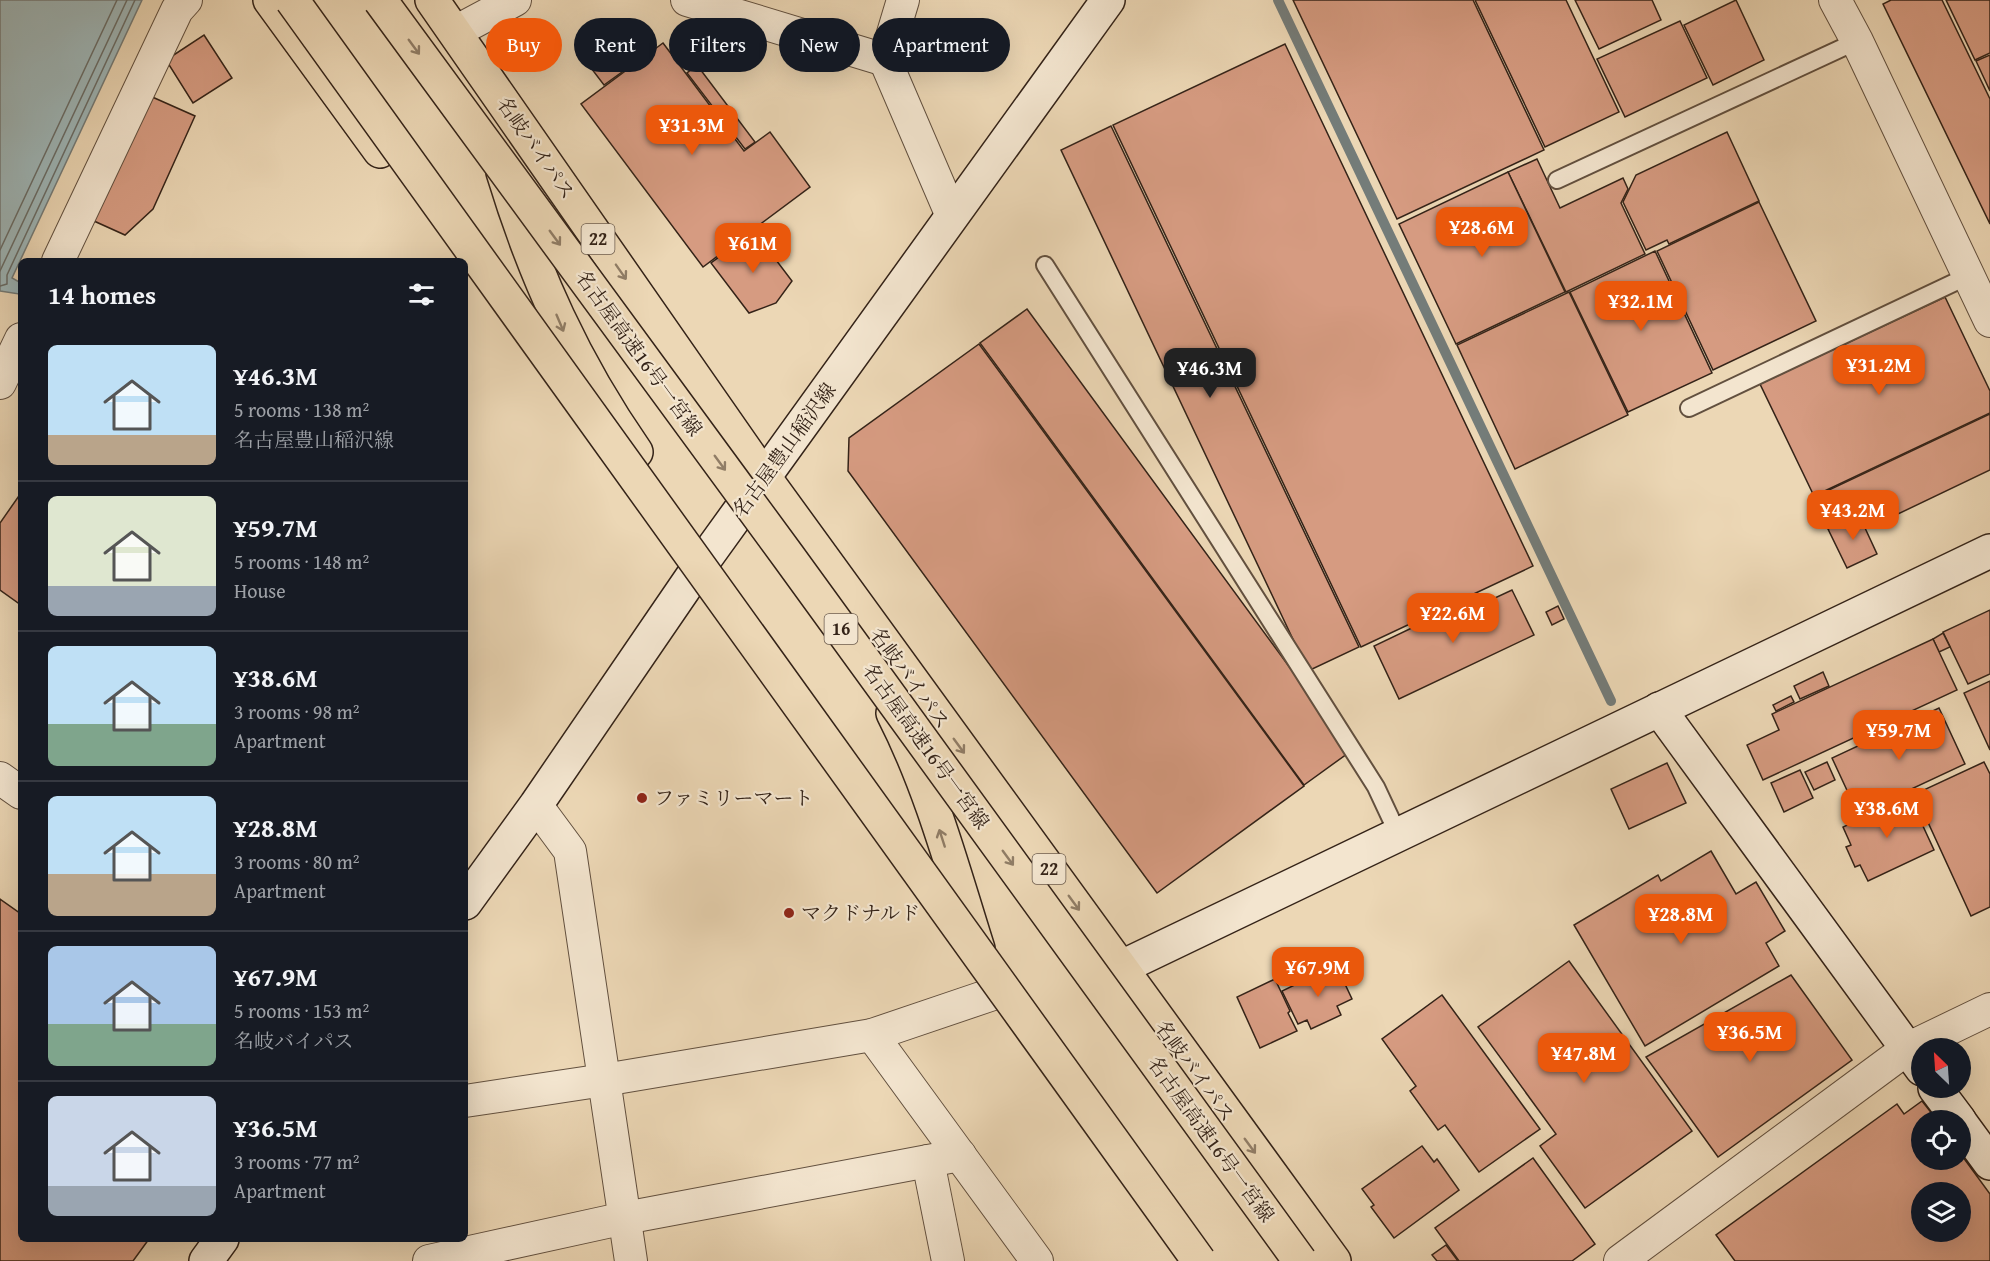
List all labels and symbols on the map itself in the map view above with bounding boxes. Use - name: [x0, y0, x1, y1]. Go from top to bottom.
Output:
- one-way arrow: [408, 39, 420, 55]
- street label: 名岐バイパス: [490, 90, 583, 205]
- pin: ¥31.3M: [643, 105, 741, 156]
- pin: ¥28.6M: [1433, 207, 1531, 258]
- pin: ¥61M: [717, 223, 789, 274]
- road number: 22: [582, 224, 614, 254]
- one-way arrow: [548, 230, 561, 246]
- one-way arrow: [615, 263, 627, 280]
- street label: 名古屋高速16号一宮線: [569, 264, 710, 442]
- pin: ¥32.1M: [1592, 281, 1690, 332]
- one-way arrow: [555, 314, 566, 332]
- pin: ¥31.2M: [1830, 345, 1928, 396]
- pin: ¥46.3M: [1161, 348, 1259, 399]
- street label: 名古屋豊山稲沢線: [725, 376, 842, 523]
- one-way arrow: [714, 454, 726, 470]
- pin: ¥43.2M: [1804, 490, 1902, 541]
- pin: ¥22.6M: [1404, 593, 1502, 644]
- road number: 16: [824, 614, 858, 644]
- street label: 名岐バイパス: [864, 621, 957, 735]
- street label: 名古屋高速16号一宮線: [856, 657, 997, 835]
- pin: ¥59.7M: [1850, 710, 1948, 761]
- one-way arrow: [953, 737, 965, 753]
- place label: ファミリーマート: [654, 783, 814, 812]
- pin: ¥38.6M: [1838, 788, 1936, 839]
- marker: ファミリーマート: [635, 791, 649, 805]
- one-way arrow: [936, 829, 947, 848]
- one-way arrow: [1001, 850, 1014, 866]
- road number: 22: [1032, 854, 1066, 884]
- pin: ¥28.8M: [1632, 894, 1730, 945]
- one-way arrow: [1067, 895, 1080, 911]
- place label: マクドナルド: [801, 898, 920, 927]
- marker: マクドナルド: [782, 906, 796, 920]
- pin: ¥67.9M: [1269, 947, 1367, 998]
- pin: ¥36.5M: [1701, 1012, 1799, 1063]
- street label: 名岐バイパス: [1149, 1014, 1242, 1128]
- pin: ¥47.8M: [1535, 1033, 1633, 1084]
- north arrow: [1911, 1038, 1971, 1098]
- street label: 名古屋高速16号一宮線: [1141, 1050, 1282, 1228]
- one-way arrow: [1244, 1137, 1256, 1153]

